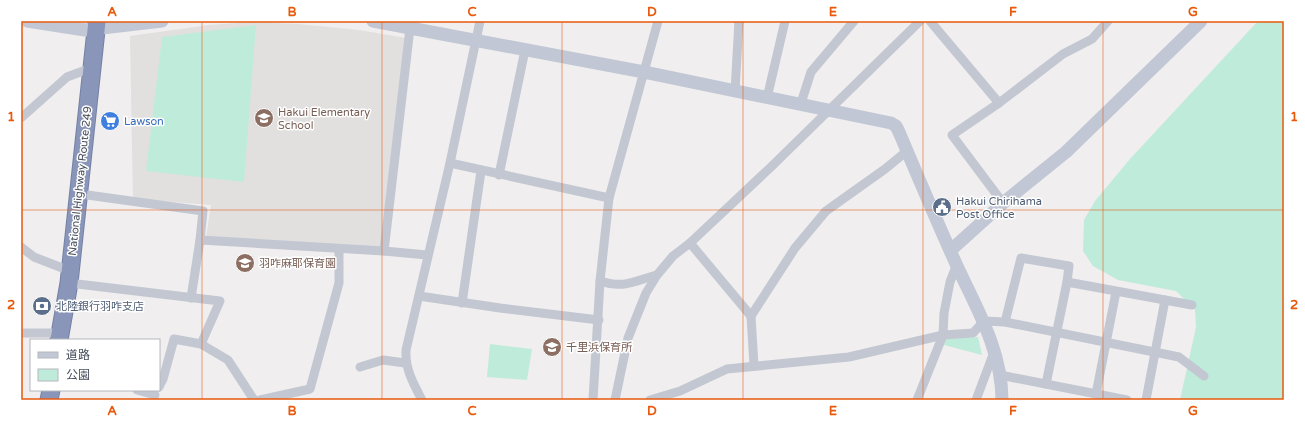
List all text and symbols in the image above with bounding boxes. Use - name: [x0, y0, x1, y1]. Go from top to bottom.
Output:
- text: A: [107, 4, 117, 20]
- text: B: [287, 4, 297, 20]
- text: C: [467, 4, 477, 20]
- text: D: [647, 4, 657, 20]
- text: E: [829, 4, 837, 20]
- text: F: [1009, 4, 1017, 20]
- text: G: [1188, 4, 1198, 20]
- street label: National Highway Route 249: [66, 106, 94, 256]
- place label: Hakui Elementary School: [278, 106, 370, 132]
- school or university icon: Hakui Elementary School: [253, 107, 275, 129]
- text: 1: [7, 109, 15, 125]
- text: 1: [1290, 109, 1298, 125]
- supermarket icon: Lawson: [99, 110, 121, 132]
- place label: Lawson: [124, 115, 164, 128]
- place label: Hakui Chirihama Post Office: [956, 195, 1042, 221]
- public building icon: Hakui Chirihama Post Office: [931, 196, 953, 218]
- school or university icon: 羽咋麻耶保育園: [234, 252, 256, 274]
- place label: 羽咋麻耶保育園: [259, 257, 336, 270]
- bank icon: 北陸銀行羽咋支店: [31, 295, 53, 317]
- text: 2: [7, 297, 15, 313]
- text: 2: [1290, 297, 1298, 313]
- place label: 北陸銀行羽咋支店: [56, 300, 144, 313]
- school or university icon: 千里浜保育所: [541, 336, 563, 358]
- legend: [30, 339, 160, 391]
- place label: 千里浜保育所: [566, 341, 633, 354]
- text: 道路: [66, 348, 90, 362]
- text: 公園: [66, 368, 90, 382]
- text: A: [107, 403, 117, 419]
- text: B: [287, 403, 297, 419]
- text: C: [467, 403, 477, 419]
- text: D: [647, 403, 657, 419]
- text: E: [829, 403, 837, 419]
- text: F: [1009, 403, 1017, 419]
- text: G: [1188, 403, 1198, 419]

